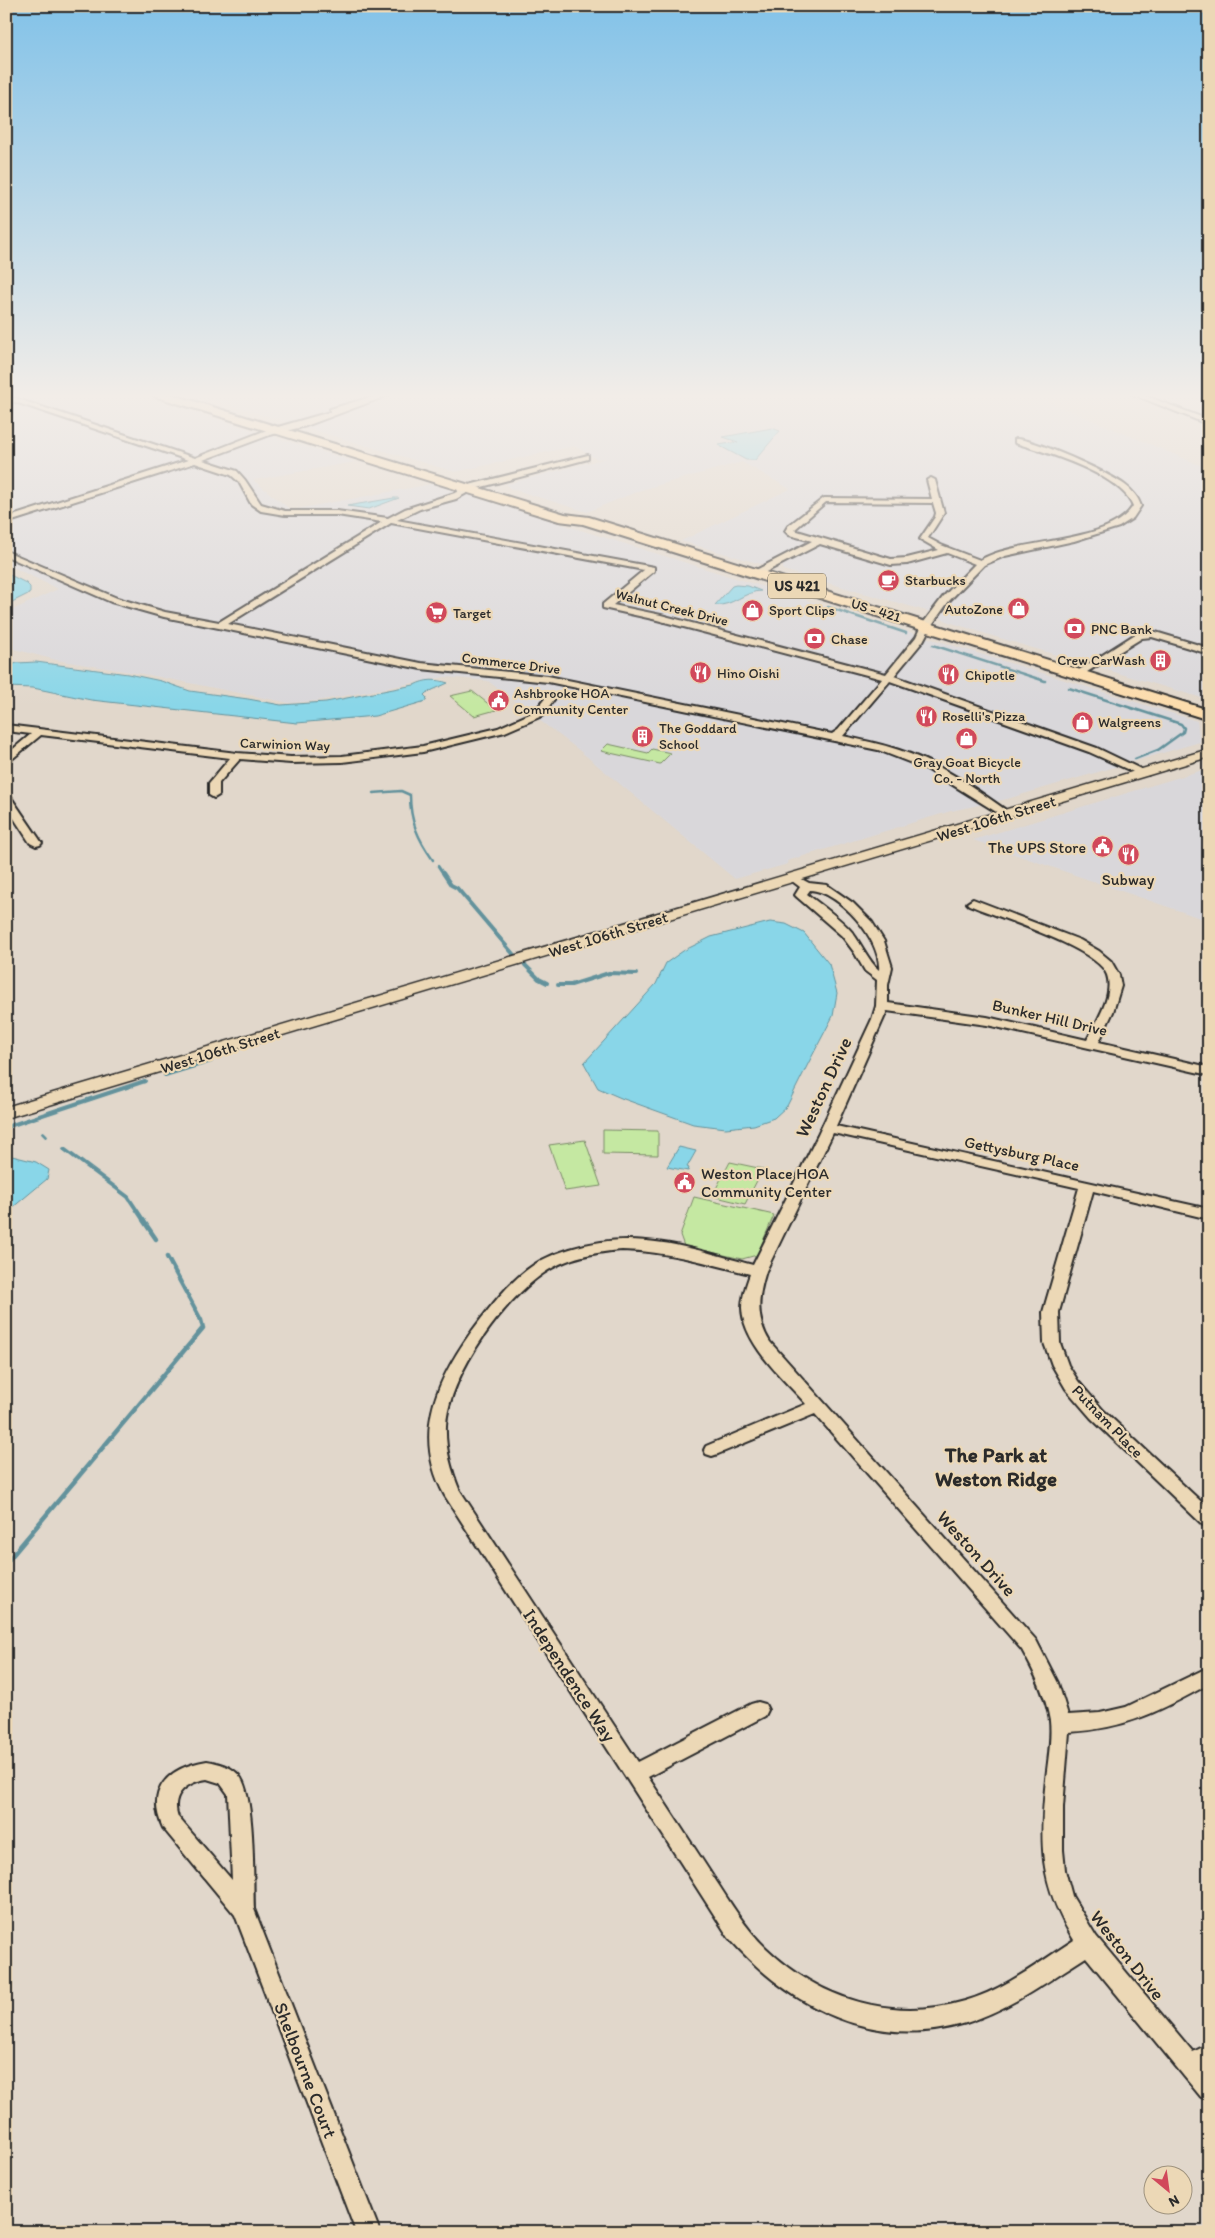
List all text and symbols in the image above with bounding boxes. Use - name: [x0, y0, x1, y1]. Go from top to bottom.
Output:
- cafe icon: Starbucks: [877, 568, 901, 592]
- place label: Starbucks: [905, 572, 966, 589]
- road number: US 421: [768, 574, 826, 598]
- street label: Walnut Creek Drive: [614, 585, 730, 630]
- street label: US - 421: [849, 595, 903, 626]
- shop icon: AutoZone: [1007, 597, 1031, 621]
- shop icon: Sport Clips: [741, 598, 765, 622]
- supermarket icon: Target: [425, 601, 449, 625]
- place label: AutoZone: [945, 601, 1003, 618]
- place label: Sport Clips: [769, 602, 835, 619]
- place label: Target: [453, 605, 491, 622]
- bank icon: PNC Bank: [1063, 617, 1087, 641]
- place label: PNC Bank: [1091, 621, 1152, 638]
- bank icon: Chase: [803, 627, 827, 651]
- place label: Chase: [831, 631, 868, 648]
- building icon: Crew CarWash: [1149, 648, 1173, 672]
- street label: Commerce Drive: [461, 649, 562, 678]
- place label: Crew CarWash: [1057, 652, 1145, 669]
- restaurant icon: Hino Oishi: [689, 661, 713, 685]
- restaurant icon: Chipotle: [937, 663, 961, 687]
- place label: Hino Oishi: [717, 665, 779, 682]
- place label: Chipotle: [965, 667, 1015, 684]
- place label: Ashbrooke HOA Community Center: [514, 685, 629, 718]
- public building icon: Ashbrooke HOA Community Center: [486, 689, 510, 713]
- restaurant icon: Roselli's Pizza: [914, 704, 938, 728]
- place label: Roselli's Pizza: [942, 708, 1025, 725]
- shop icon: Walgreens: [1070, 710, 1094, 734]
- place label: Walgreens: [1098, 714, 1161, 731]
- place label: The Goddard School: [659, 720, 737, 753]
- building icon: The Goddard School: [631, 724, 655, 748]
- shop icon: Gray Goat Bicycle Co. - North: [955, 727, 979, 751]
- street label: Carwinion Way: [240, 734, 331, 755]
- place label: Gray Goat Bicycle Co. - North: [913, 754, 1021, 787]
- street label: West 106th Street: [934, 791, 1058, 846]
- public building icon: The UPS Store: [1090, 835, 1114, 859]
- place label: The UPS Store: [988, 838, 1086, 857]
- restaurant icon: Subway: [1116, 843, 1140, 867]
- place label: Subway: [1102, 870, 1155, 889]
- street label: West 106th Street: [546, 907, 670, 962]
- street label: Bunker Hill Drive: [991, 995, 1109, 1040]
- street label: West 106th Street: [158, 1023, 282, 1078]
- street label: Weston Drive: [790, 1034, 857, 1141]
- street label: Gettysburg Place: [963, 1132, 1081, 1175]
- place label: Weston Place HOA Community Center: [701, 1164, 831, 1201]
- public building icon: Weston Place HOA Community Center: [673, 1170, 697, 1194]
- street label: Putnam Place: [1068, 1381, 1147, 1462]
- district label: The Park at Weston Ridge: [935, 1442, 1057, 1492]
- street label: Weston Drive: [932, 1506, 1021, 1601]
- street label: Independence Way: [518, 1605, 621, 1746]
- street label: Weston Drive: [1085, 1906, 1170, 2005]
- street label: Shelbourne Court: [269, 1999, 342, 2141]
- north arrow: [1142, 2166, 1192, 2216]
- text: N: [1166, 2191, 1182, 2211]

